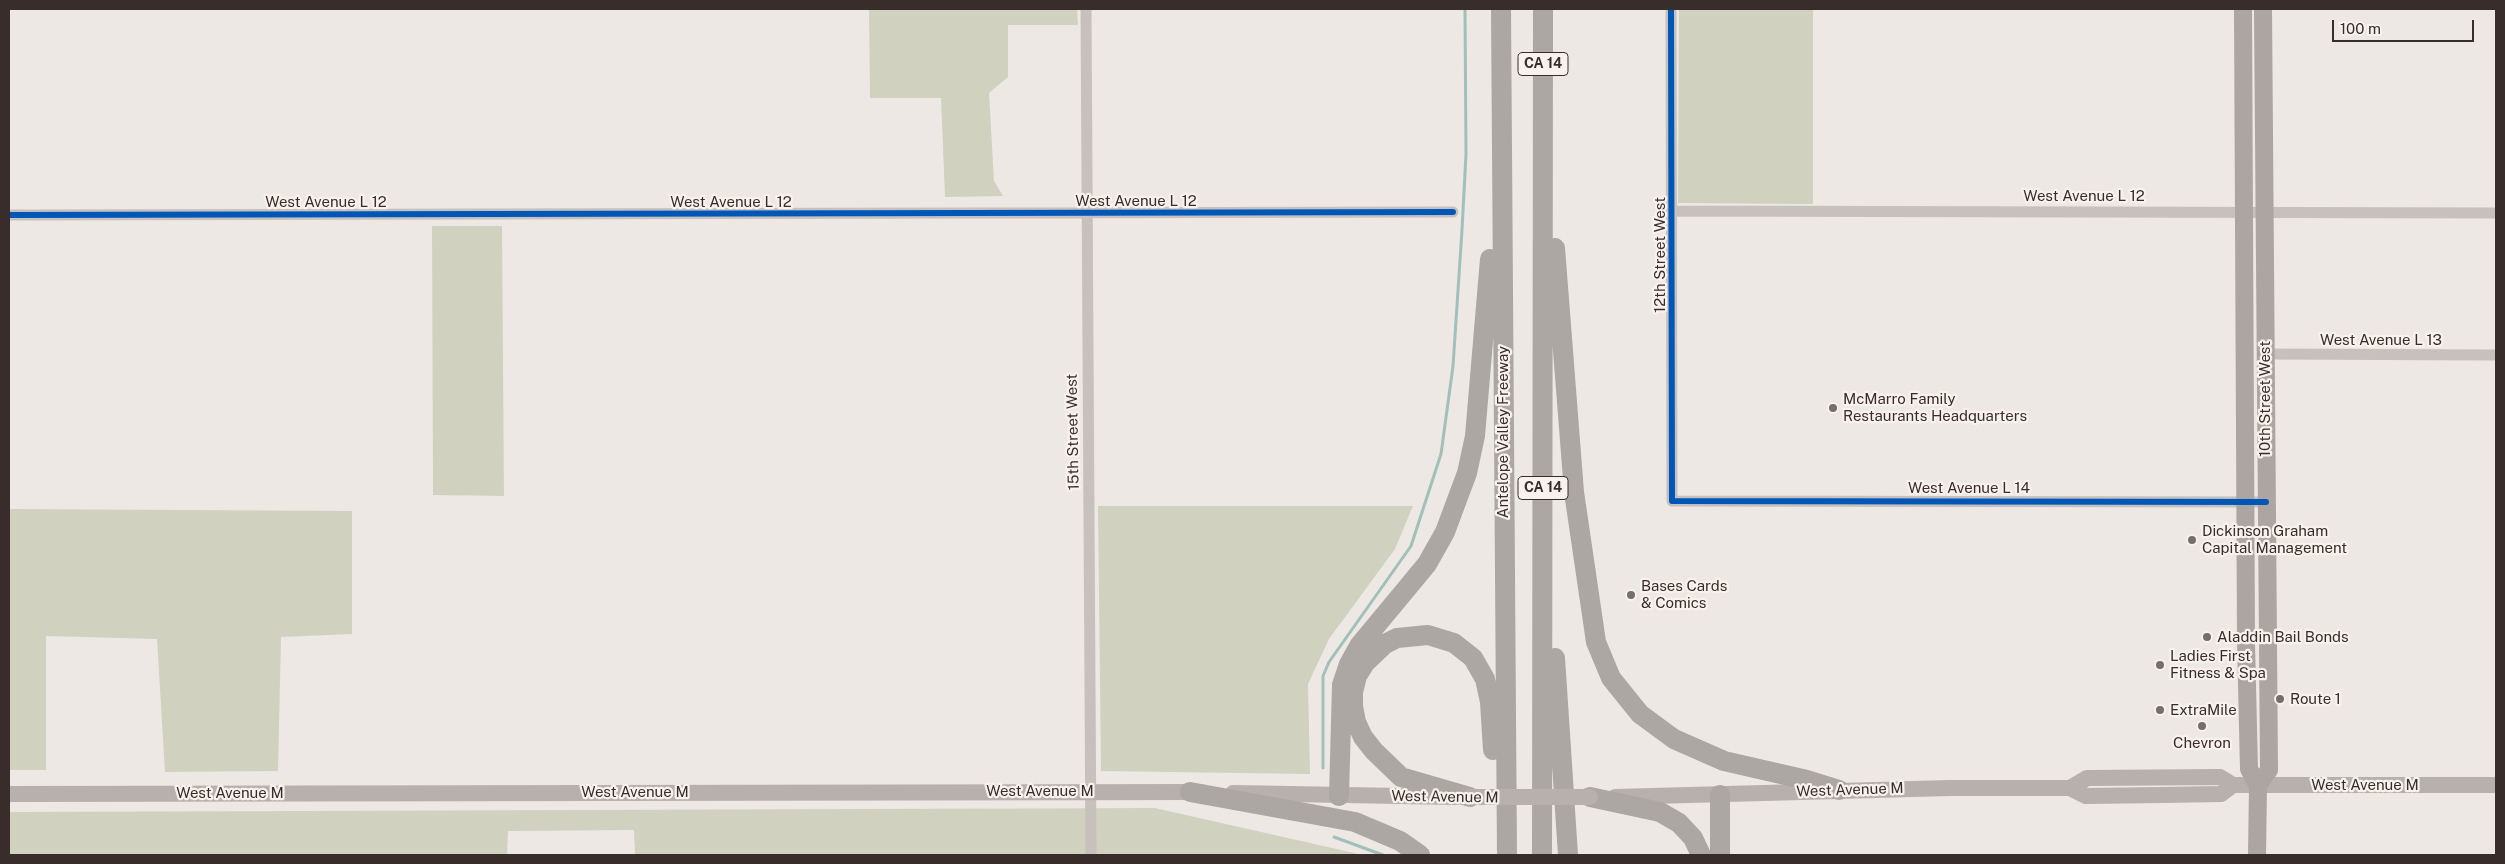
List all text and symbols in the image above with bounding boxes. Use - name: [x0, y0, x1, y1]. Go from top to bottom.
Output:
- scale bar: [2335, 10, 2478, 42]
- text: 100 m: [2340, 20, 2381, 37]
- road number: CA 14: [1518, 52, 1568, 76]
- street label: West Avenue L 12: [2023, 187, 2145, 205]
- street label: West Avenue L 12: [1075, 192, 1197, 210]
- street label: West Avenue L 12: [265, 193, 387, 211]
- street label: West Avenue L 12: [670, 193, 792, 211]
- street label: 12th Street West: [1651, 197, 1669, 313]
- street label: West Avenue L 13: [2320, 331, 2442, 349]
- street label: 10th Street West: [2256, 341, 2274, 457]
- street label: Antelope Valley Freeway: [1494, 346, 1512, 518]
- street label: 15th Street West: [1063, 374, 1083, 490]
- place label: McMarro Family Restaurants Headquarters: [1843, 390, 2027, 425]
- marker: McMarro Family Restaurants Headquarters: [1827, 402, 1839, 414]
- road number: CA 14: [1518, 476, 1568, 499]
- street label: West Avenue L 14: [1908, 479, 2030, 497]
- place label: Dickinson Graham Capital Management: [2202, 522, 2347, 557]
- marker: Dickinson Graham Capital Management: [2186, 534, 2198, 546]
- place label: Bases Cards & Comics: [1641, 577, 1727, 612]
- marker: Bases Cards & Comics: [1625, 589, 1637, 601]
- place label: Aladdin Bail Bonds: [2217, 628, 2349, 646]
- marker: Aladdin Bail Bonds: [2201, 631, 2213, 643]
- place label: Ladies First Fitness & Spa: [2170, 647, 2266, 682]
- marker: Ladies First Fitness & Spa: [2154, 659, 2166, 671]
- place label: Route 1: [2290, 690, 2341, 708]
- marker: Route 1: [2274, 693, 2286, 705]
- place label: ExtraMile: [2170, 701, 2237, 719]
- marker: ExtraMile: [2154, 704, 2166, 716]
- marker: Chevron: [2196, 720, 2208, 732]
- place label: Chevron: [2173, 734, 2231, 752]
- street label: West Avenue M: [2311, 776, 2419, 794]
- street label: West Avenue M: [1796, 779, 1904, 801]
- street label: West Avenue M: [986, 782, 1094, 800]
- street label: West Avenue M: [581, 783, 689, 801]
- street label: West Avenue M: [176, 784, 284, 802]
- street label: West Avenue M: [1391, 787, 1499, 807]

